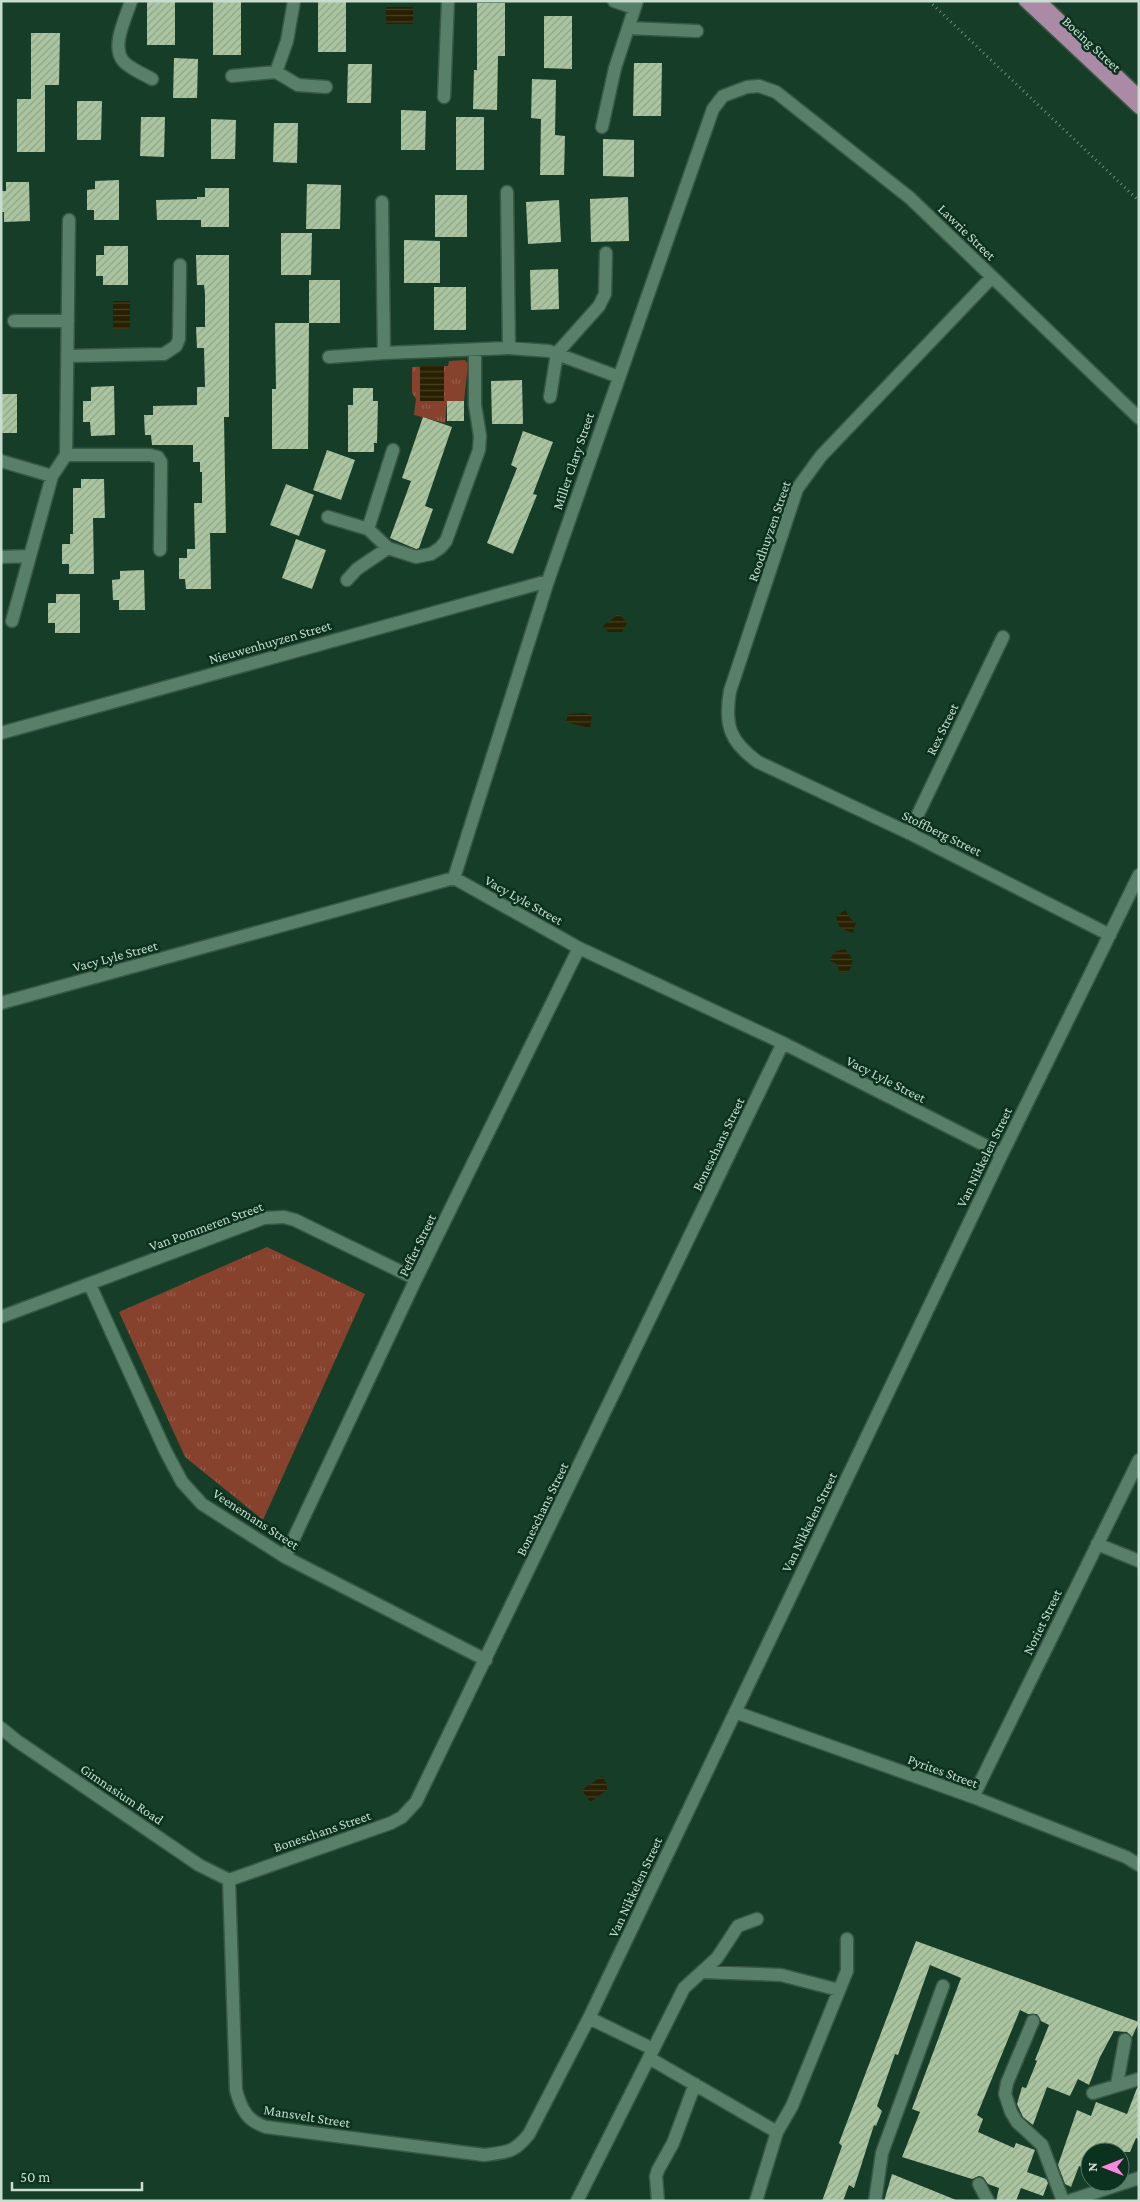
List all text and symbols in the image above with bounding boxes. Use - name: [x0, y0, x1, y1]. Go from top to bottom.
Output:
- street label: Boeing Street: [1059, 13, 1125, 75]
- street label: Lawrie Street: [935, 201, 999, 264]
- street label: Miller Clary Street: [549, 410, 597, 512]
- street label: Roodhuyzen Street: [744, 478, 794, 583]
- street label: Nieuwenhuyzen Street: [207, 617, 333, 667]
- street label: Rex Street: [923, 700, 962, 757]
- street label: Stoffberg Street: [900, 807, 985, 859]
- street label: Vacy Lyle Street: [482, 872, 566, 928]
- street label: Vacy Lyle Street: [71, 937, 159, 975]
- street label: Vacy Lyle Street: [844, 1052, 929, 1106]
- street label: Boneschans Street: [688, 1094, 748, 1193]
- street label: Van Nikkelen Street: [953, 1104, 1015, 1210]
- street label: Van Pommeren Street: [147, 1198, 266, 1254]
- street label: Peffer Street: [395, 1211, 439, 1279]
- street label: Boneschans Street: [512, 1459, 572, 1558]
- street label: Van Nikkelen Street: [778, 1469, 840, 1575]
- street label: Veenemans Street: [210, 1485, 302, 1553]
- street label: Noriet Street: [1019, 1586, 1065, 1657]
- street label: Pyrites Street: [906, 1751, 981, 1791]
- street label: Gimnasium Road: [77, 1760, 167, 1828]
- street label: Boneschans Street: [271, 1807, 373, 1855]
- street label: Van Nikkelen Street: [605, 1834, 665, 1940]
- street label: Mansvelt Street: [263, 2101, 352, 2131]
- north arrow: [1080, 2142, 1130, 2192]
- scale bar: [12, 2160, 142, 2192]
- text: N: [1084, 2162, 1100, 2172]
- text: 50 m: [20, 2169, 50, 2185]

